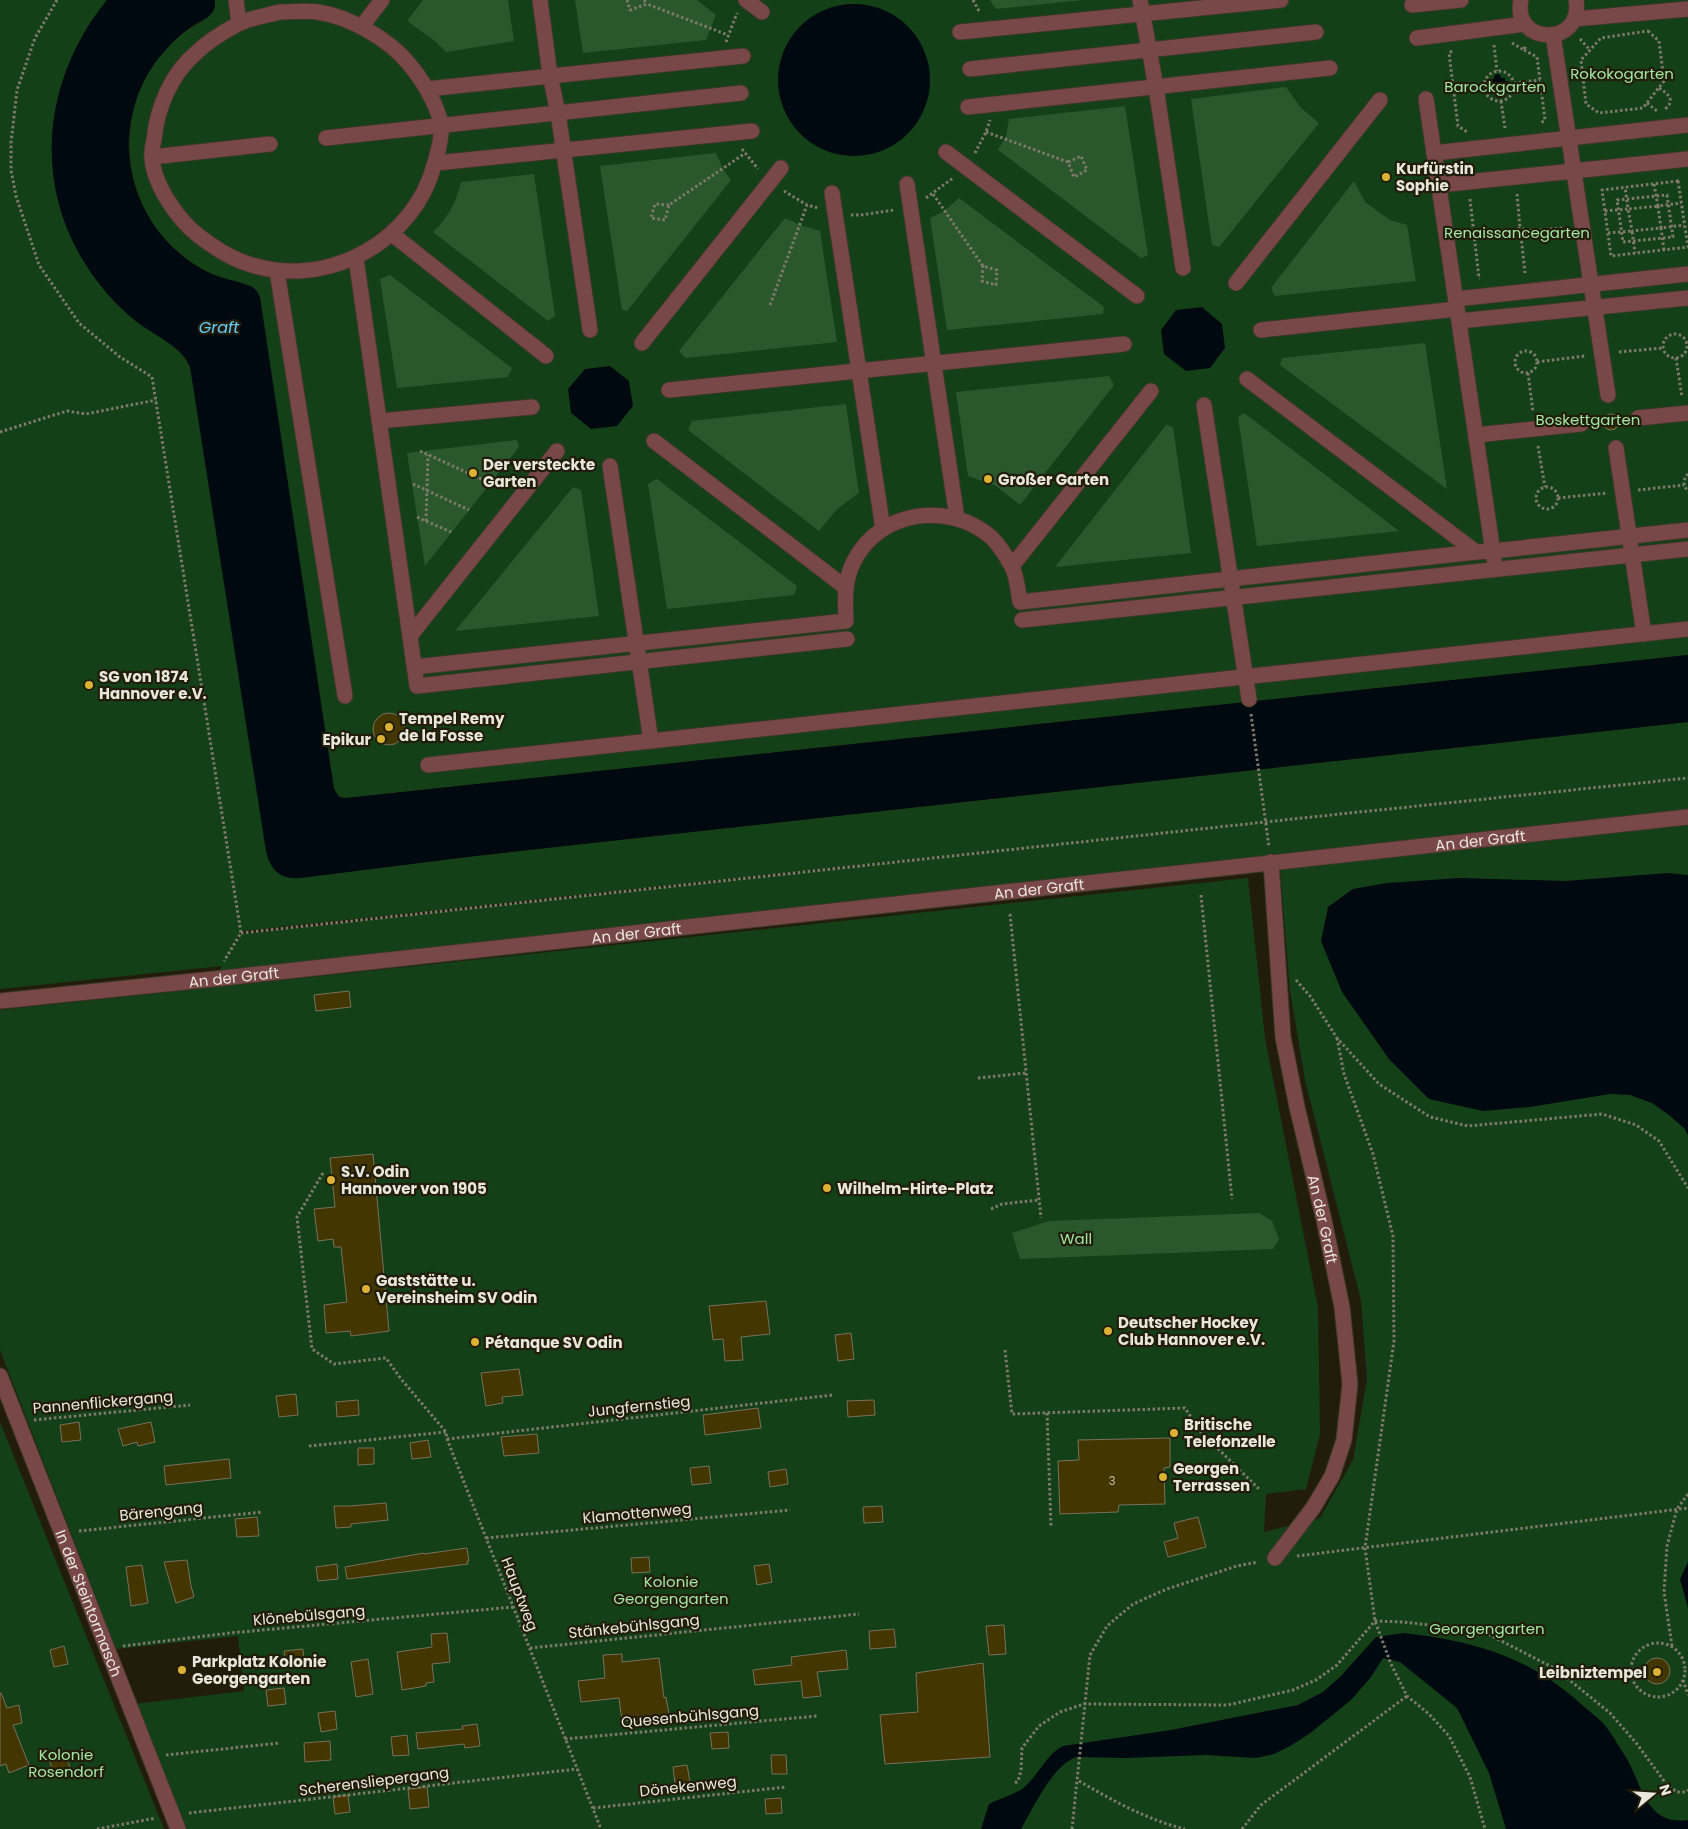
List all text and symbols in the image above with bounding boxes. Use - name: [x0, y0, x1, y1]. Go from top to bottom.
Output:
- park label: Rokokogarten: [1570, 63, 1674, 84]
- park label: Barockgarten: [1444, 76, 1546, 97]
- place label: Kurfürstin Sophie: [1396, 158, 1474, 196]
- marker: Kurfürstin Sophie: [1380, 171, 1392, 183]
- park label: Renaissancegarten: [1444, 222, 1590, 243]
- water label: Graft: [199, 316, 240, 339]
- park label: Boskettgarten: [1536, 409, 1640, 430]
- place label: Der versteckte Garten: [483, 454, 595, 492]
- marker: Der versteckte Garten: [467, 467, 479, 479]
- place label: Großer Garten: [998, 469, 1109, 490]
- marker: Großer Garten: [982, 473, 994, 485]
- place label: SG von 1874 Hannover e.V.: [99, 666, 207, 704]
- marker: SG von 1874 Hannover e.V.: [83, 679, 95, 691]
- place label: Tempel Remy de la Fosse: [399, 708, 505, 746]
- marker: Tempel Remy de la Fosse: [383, 721, 395, 733]
- place label: Epikur: [322, 729, 372, 750]
- marker: Epikur: [375, 733, 387, 745]
- street label: An der Graft: [1434, 824, 1526, 855]
- street label: An der Graft: [993, 873, 1085, 904]
- street label: An der Graft: [590, 917, 683, 948]
- street label: An der Graft: [188, 961, 280, 992]
- place label: S.V. Odin Hannover von 1905: [341, 1161, 487, 1199]
- street label: An der Graft: [1303, 1173, 1343, 1266]
- marker: S.V. Odin Hannover von 1905: [325, 1174, 337, 1186]
- place label: Wilhelm-Hirte-Platz: [837, 1178, 993, 1199]
- marker: Wilhelm-Hirte-Platz: [821, 1182, 833, 1194]
- park label: Wall: [1060, 1228, 1092, 1249]
- place label: Gaststätte u. Vereinsheim SV Odin: [376, 1270, 537, 1308]
- marker: Gaststätte u. Vereinsheim SV Odin: [360, 1283, 372, 1295]
- place label: Deutscher Hockey Club Hannover e.V.: [1118, 1312, 1265, 1350]
- marker: Deutscher Hockey Club Hannover e.V.: [1102, 1325, 1114, 1337]
- place label: Pétanque SV Odin: [485, 1332, 623, 1353]
- marker: Pétanque SV Odin: [469, 1336, 481, 1348]
- street label: Pannenflickergang: [32, 1385, 174, 1419]
- street label: Jungfernstieg: [587, 1390, 691, 1422]
- place label: Britische Telefonzelle: [1184, 1414, 1276, 1452]
- marker: Britische Telefonzelle: [1168, 1427, 1180, 1439]
- place label: Georgen Terrassen: [1173, 1458, 1250, 1496]
- marker: Georgen Terrassen: [1157, 1471, 1169, 1483]
- house number: 3: [1108, 1472, 1116, 1489]
- street label: Bärengang: [118, 1496, 204, 1526]
- street label: Klamottenweg: [582, 1498, 692, 1528]
- street label: In der Steintormasch: [51, 1527, 128, 1680]
- street label: Hauptweg: [496, 1554, 544, 1634]
- park label: Kolonie Georgengarten: [613, 1571, 729, 1609]
- street label: Klönebülsgang: [252, 1600, 366, 1630]
- street label: Stänkebühlsgang: [567, 1609, 701, 1643]
- park label: Georgengarten: [1429, 1618, 1545, 1639]
- place label: Parkplatz Kolonie Georgengarten: [192, 1651, 327, 1689]
- place label: Leibniztempel: [1539, 1662, 1647, 1683]
- marker: Parkplatz Kolonie Georgengarten: [176, 1664, 188, 1676]
- marker: Leibniztempel: [1651, 1666, 1663, 1678]
- street label: Quesenbühlsgang: [620, 1700, 760, 1732]
- park label: Kolonie Rosendorf: [28, 1744, 104, 1782]
- street label: Scherensliepergang: [298, 1761, 450, 1801]
- north arrow: [1628, 1769, 1678, 1819]
- street label: Dönekenweg: [638, 1770, 738, 1802]
- text: N: [1654, 1782, 1677, 1798]

